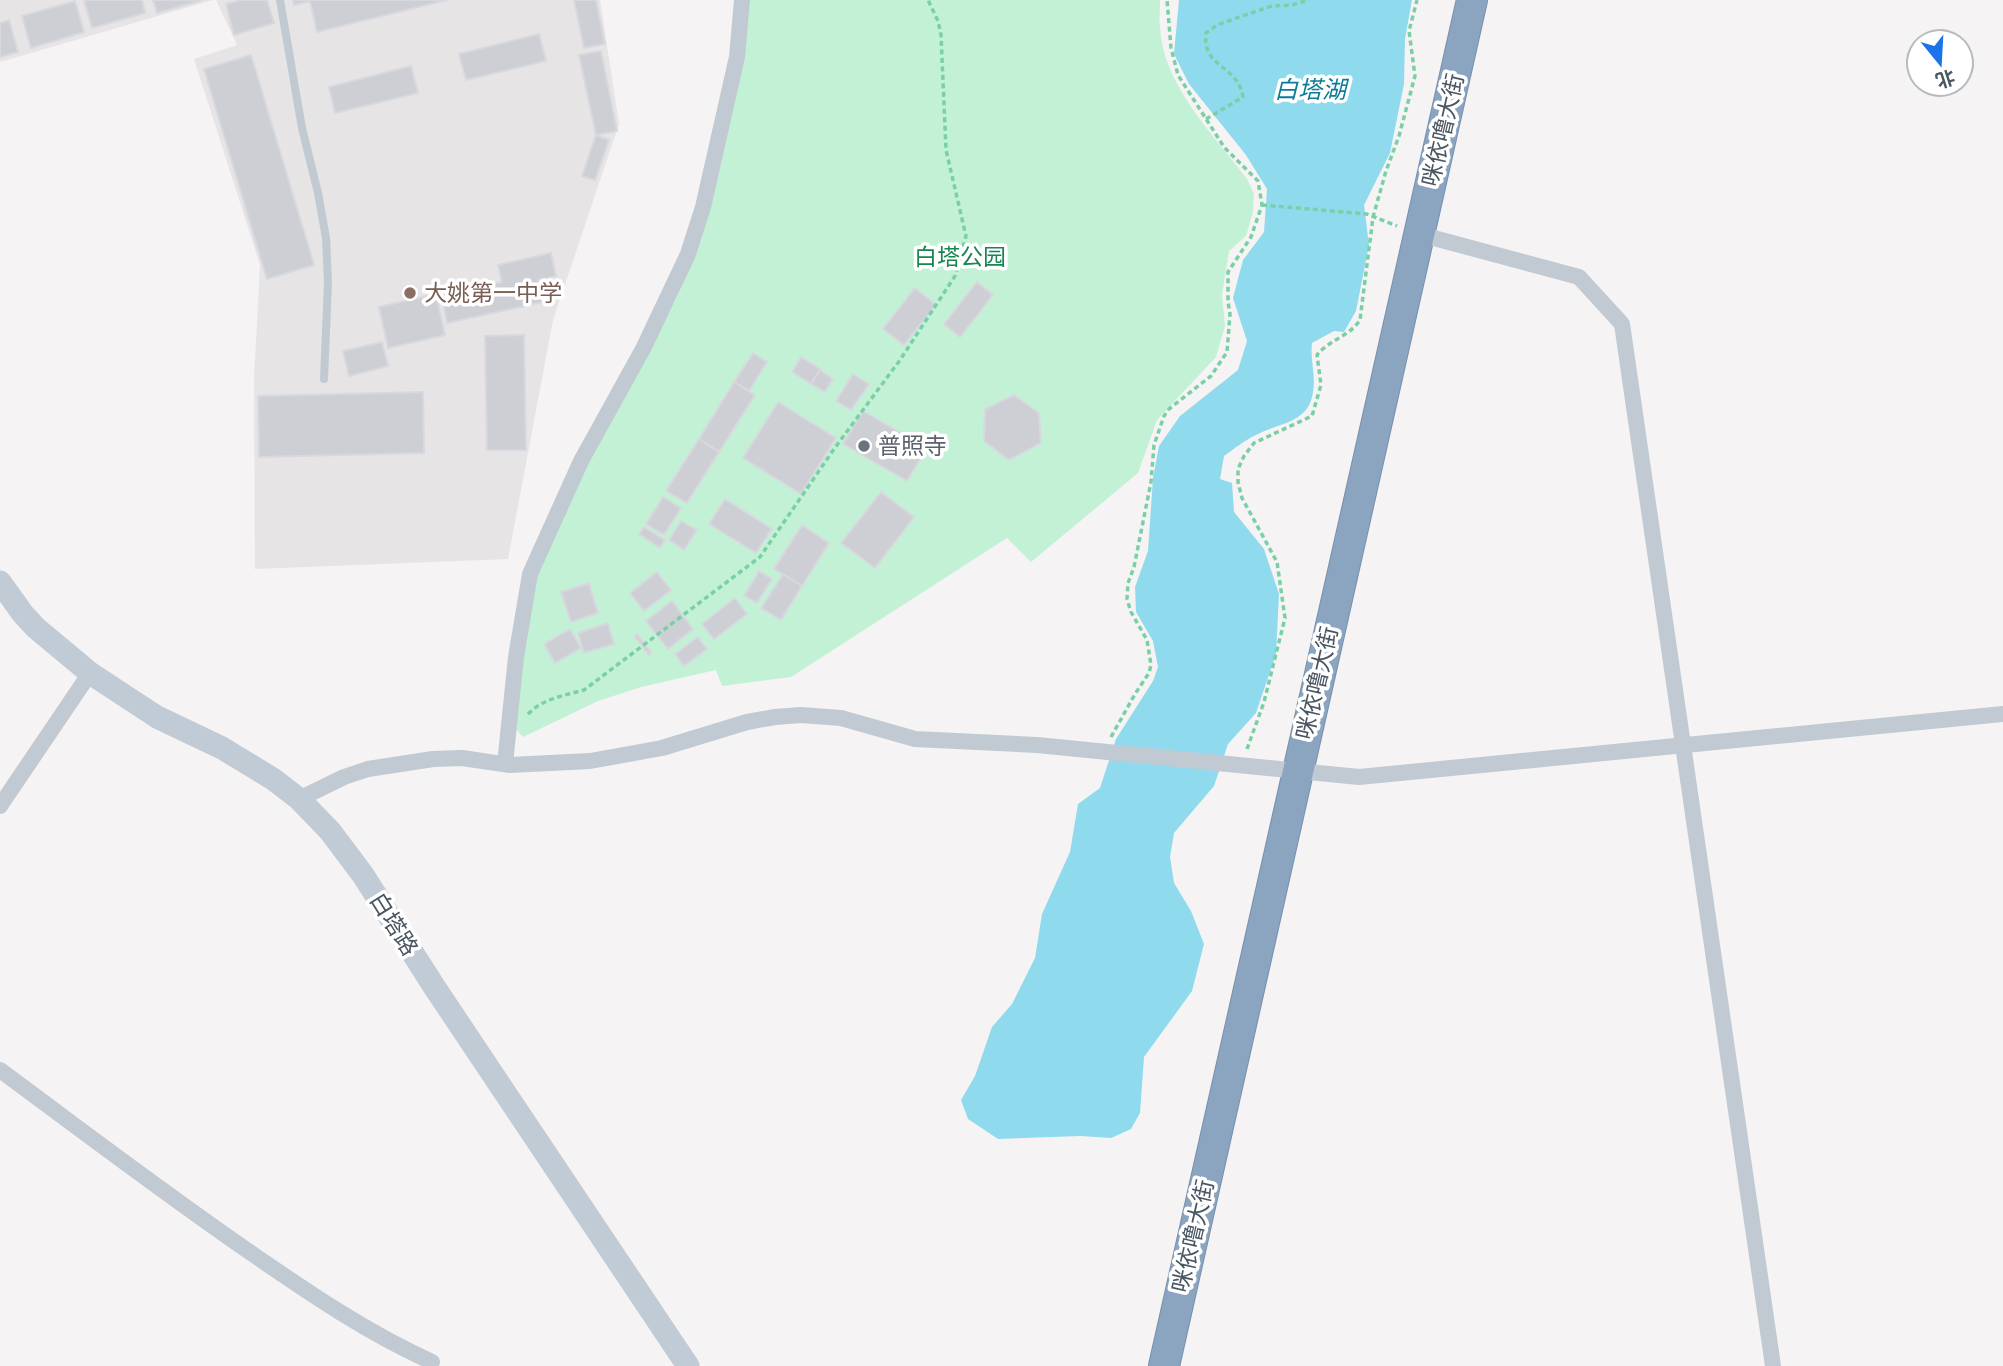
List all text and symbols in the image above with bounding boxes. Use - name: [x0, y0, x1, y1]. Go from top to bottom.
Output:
- north arrow: [1905, 28, 1975, 98]
- text: 北: [1933, 66, 1958, 93]
- street label: 咪依噜大街: [1417, 71, 1468, 189]
- water label: 白塔湖: [1274, 76, 1350, 103]
- park label: 白塔公园: [914, 244, 1006, 269]
- place label: 大姚第一中学: [424, 280, 562, 305]
- marker: 大姚第一中学: [402, 285, 418, 301]
- place label: 普照寺: [878, 433, 947, 458]
- marker: 普照寺: [856, 438, 872, 454]
- street label: 咪依噜大街: [1291, 624, 1342, 742]
- street label: 白塔路: [366, 888, 423, 960]
- street label: 咪依噜大街: [1167, 1177, 1218, 1295]

